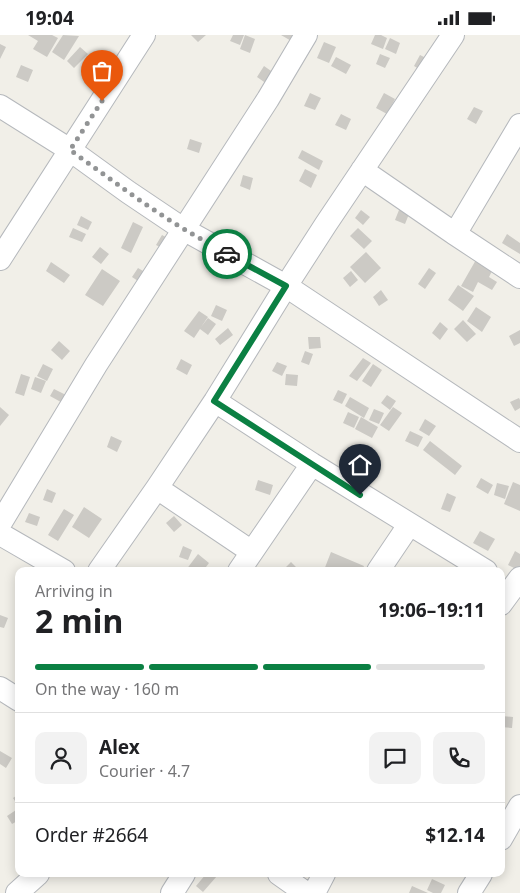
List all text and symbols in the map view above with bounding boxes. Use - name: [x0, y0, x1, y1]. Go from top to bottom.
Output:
- text: 19:04: [25, 5, 74, 31]
- pin: [81, 50, 123, 101]
- icon: bag: [88, 57, 116, 85]
- courier: [202, 229, 252, 279]
- icon: car: [213, 240, 241, 268]
- pin: [339, 444, 381, 495]
- icon: home: [346, 451, 374, 479]
- text: Arriving in: [35, 580, 113, 602]
- text: 19:06–19:11: [378, 597, 485, 623]
- text: 2 min: [35, 599, 123, 642]
- text: On the way · 160 m: [35, 678, 179, 700]
- button: person: [35, 732, 87, 784]
- button: chat: [369, 732, 421, 784]
- button: phone: [433, 732, 485, 784]
- text: Alex: [99, 734, 140, 760]
- text: Courier · 4.7: [99, 760, 190, 782]
- text: Order #2664: [35, 822, 148, 848]
- text: $12.14: [425, 822, 485, 848]

